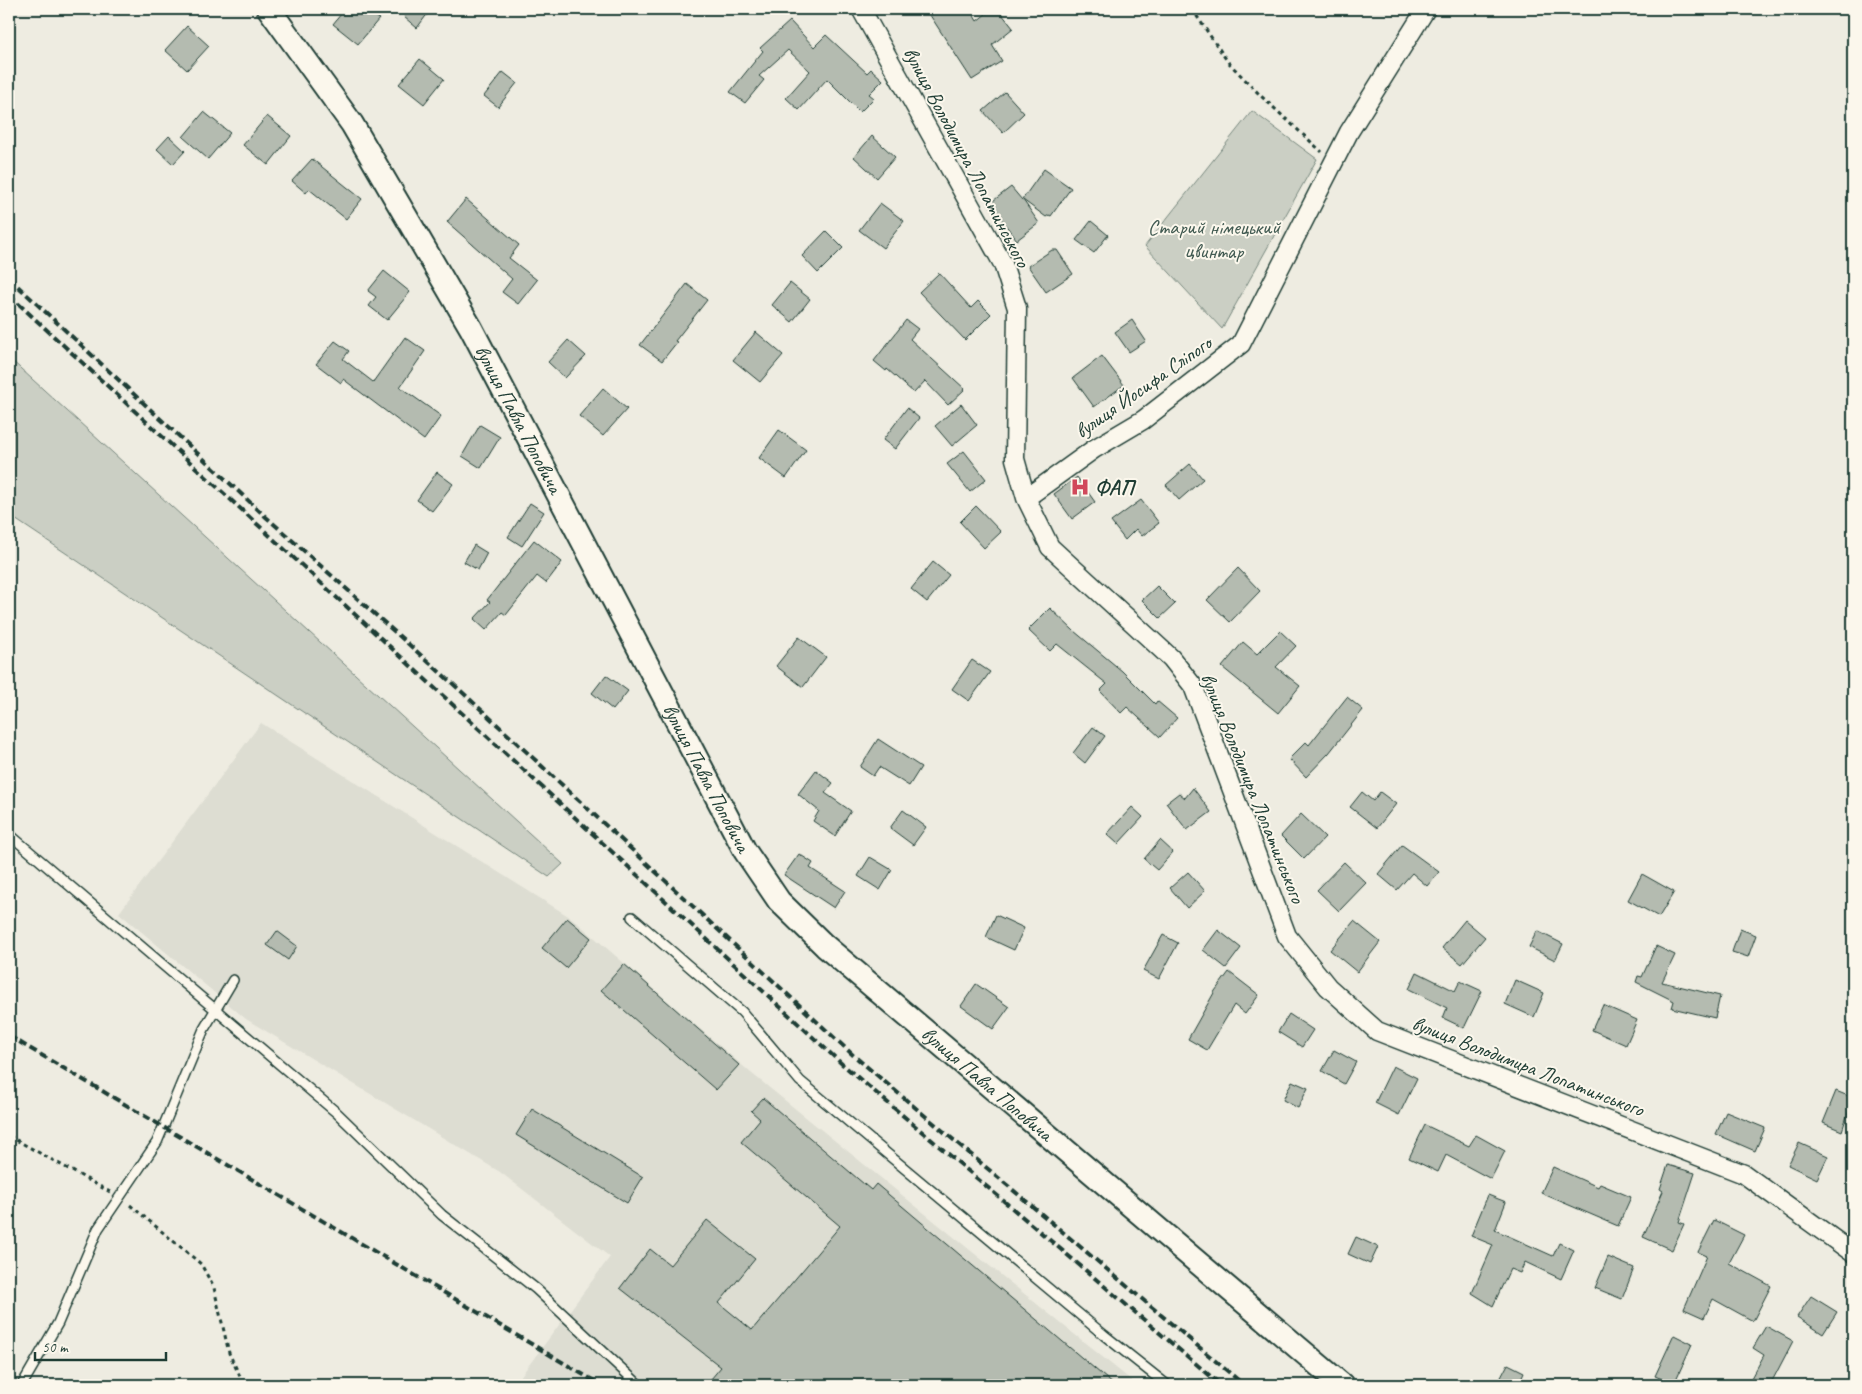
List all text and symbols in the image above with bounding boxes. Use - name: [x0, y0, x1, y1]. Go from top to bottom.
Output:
- street label: вулиця Володимира Лопатинського: [898, 42, 1037, 273]
- park label: Старий німецький цвинтар: [1148, 214, 1281, 264]
- street label: вулиця Йосифа Сліпого: [1070, 329, 1219, 444]
- street label: вулиця Павла Поповича: [469, 340, 570, 500]
- place label: ФАП: [1095, 474, 1137, 500]
- hospital icon: ФАП: [1069, 476, 1091, 498]
- street label: вулиця Володимира Лопатинського: [1195, 669, 1312, 908]
- street label: вулиця Павла Поповича: [657, 699, 757, 859]
- street label: вулиця Володимира Лопатинського: [1408, 1010, 1649, 1123]
- street label: вулиця Павла Поповича: [916, 1021, 1060, 1148]
- scale bar: [35, 1329, 166, 1361]
- text: 50 m: [42, 1338, 69, 1357]

